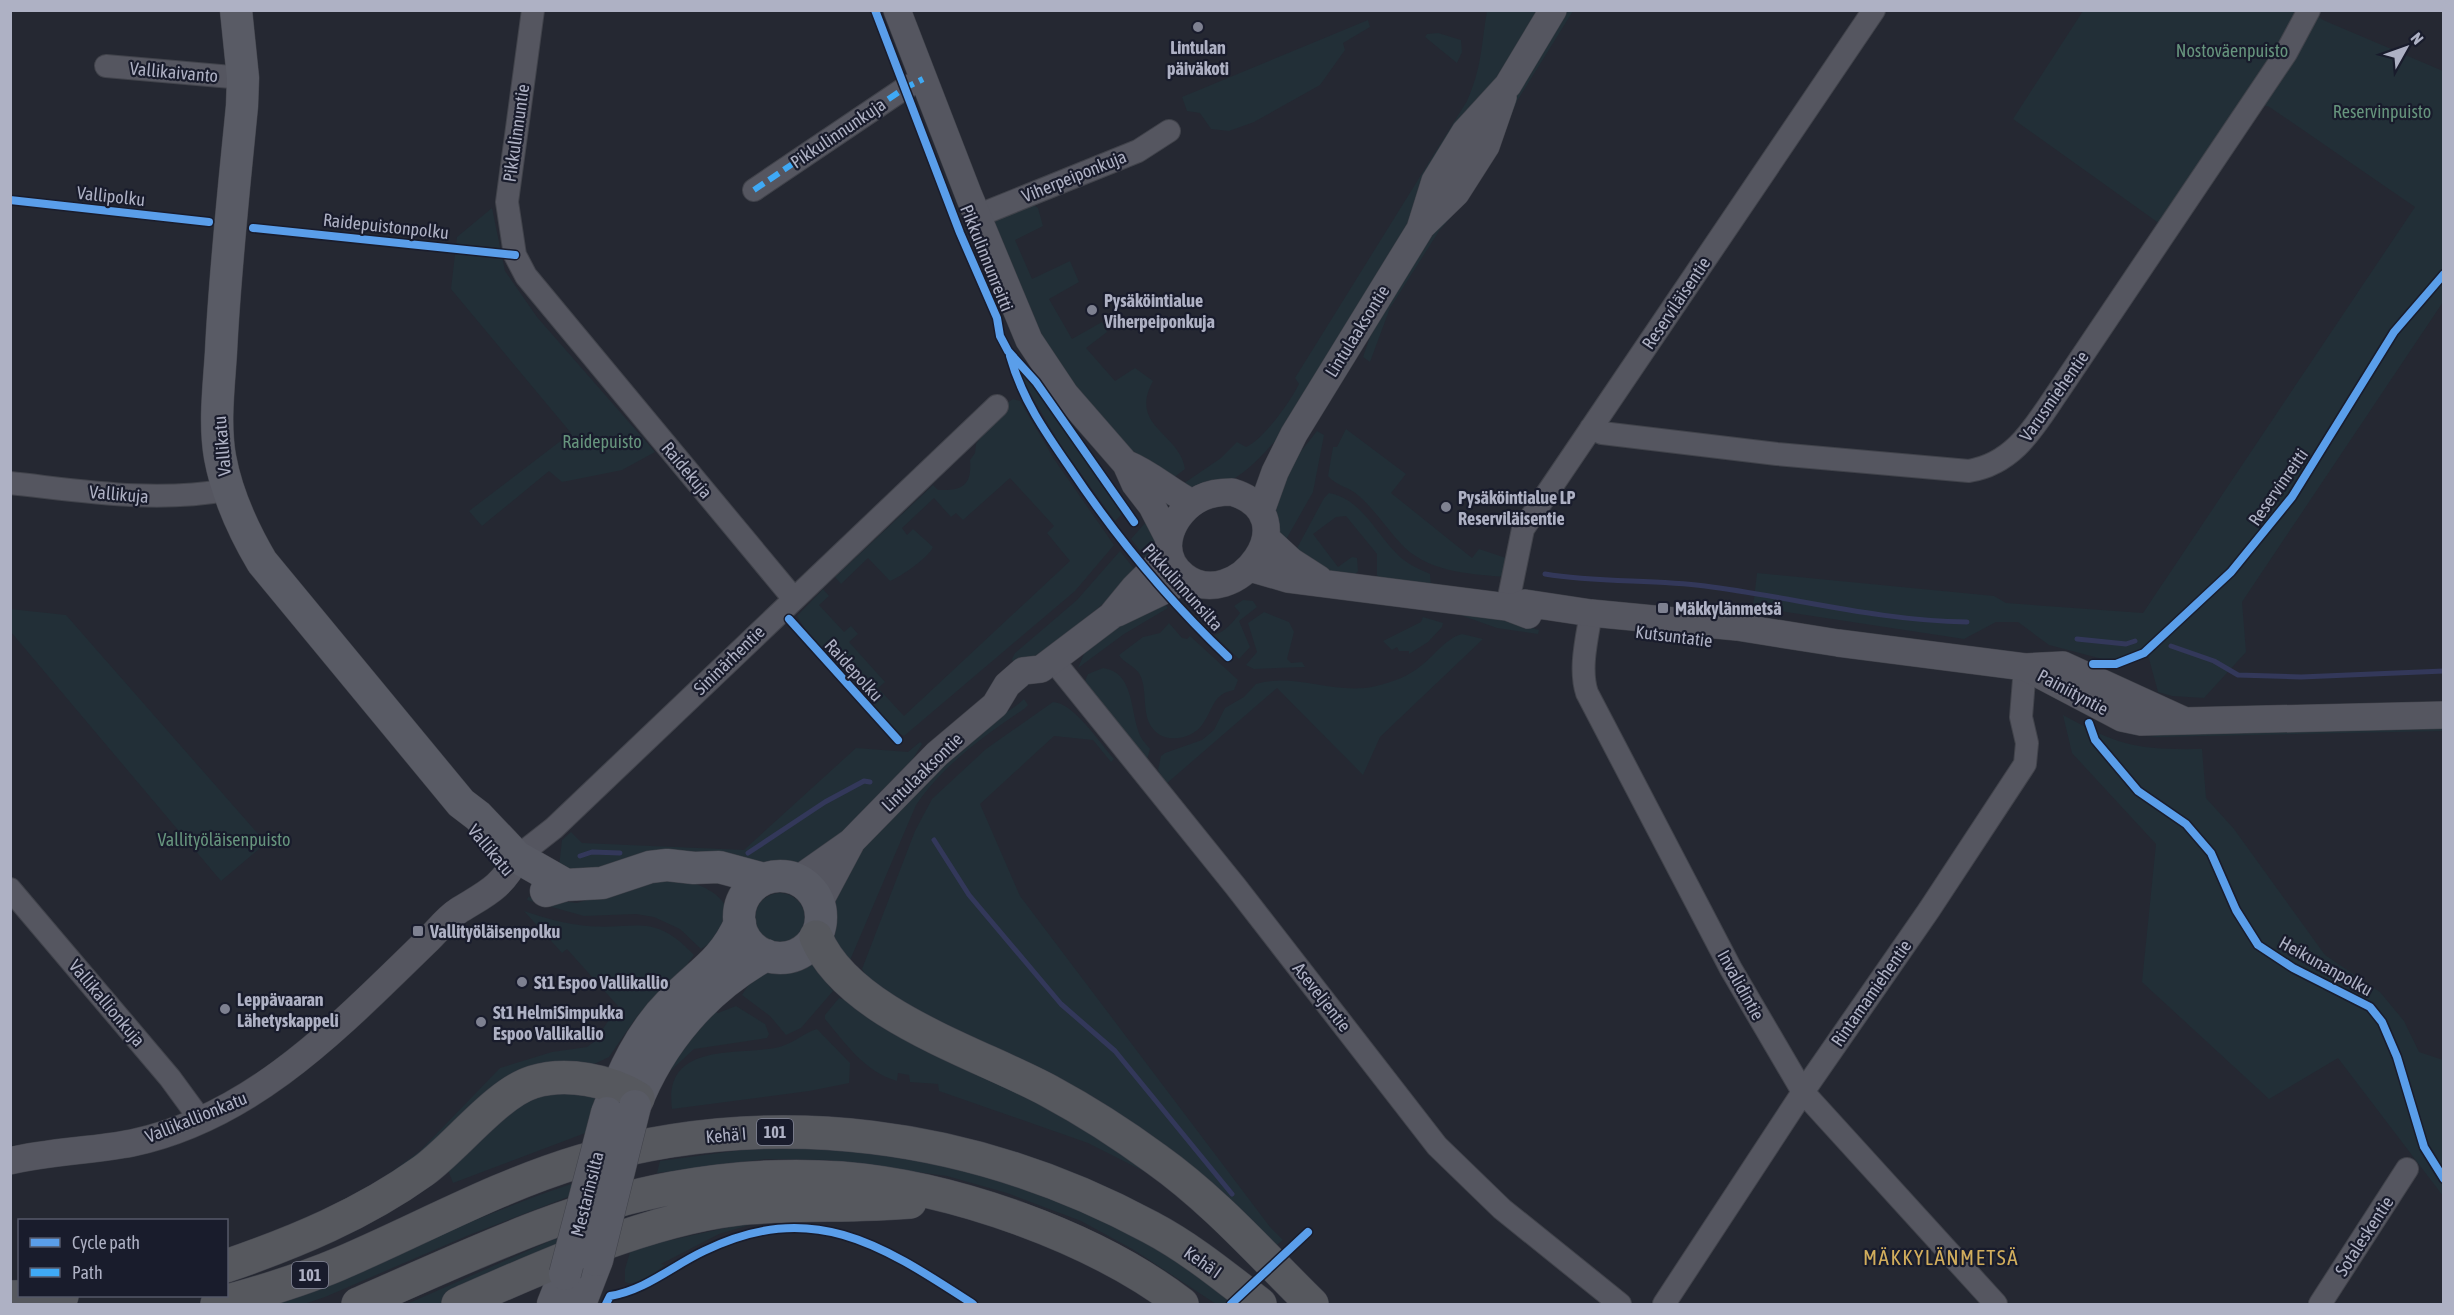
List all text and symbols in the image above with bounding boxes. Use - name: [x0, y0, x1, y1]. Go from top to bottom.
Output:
- north arrow: [2376, 18, 2436, 78]
- marker: Lintulan päiväkoti: [1191, 20, 1205, 34]
- text: N: [2408, 29, 2427, 48]
- place label: Lintulan päiväkoti: [1167, 37, 1229, 79]
- park label: Nostoväenpuisto: [2176, 40, 2288, 61]
- street label: Vallikaivanto: [129, 58, 219, 86]
- street label: Pikkulinnuntie: [499, 83, 533, 183]
- street label: Pikkulinnunkuja: [787, 94, 889, 172]
- park label: Reservinpuisto: [2333, 101, 2431, 122]
- street label: Viherpeiponkuja: [1019, 145, 1129, 207]
- street label: Vallipolku: [76, 182, 146, 210]
- street label: Pikkulinnunreitti: [956, 202, 1018, 314]
- street label: Raidepuistonpolku: [322, 209, 450, 243]
- street label: Reserviläisentie: [1637, 253, 1715, 353]
- street label: Lintulaaksontie: [1320, 281, 1394, 381]
- place label: Pysäköintialue Viherpeiponkuja: [1103, 290, 1215, 332]
- marker: Pysäköintialue Viherpeiponkuja: [1085, 303, 1099, 317]
- street label: Varusmiehentie: [2015, 347, 2093, 445]
- street label: Vallikatu: [209, 415, 235, 477]
- park label: Raidepuisto: [562, 431, 642, 452]
- street label: Raidekuja: [657, 437, 717, 503]
- street label: Reservinreitti: [2244, 444, 2312, 530]
- street label: Vallikuja: [88, 481, 150, 507]
- place label: Pysäköintialue LP Reserviläisentie: [1458, 487, 1576, 529]
- marker: Pysäköintialue LP Reserviläisentie: [1439, 500, 1453, 514]
- street label: Pikkulinnunsilta: [1138, 539, 1228, 635]
- place label: Mäkkylänmetsä: [1675, 598, 1782, 619]
- marker: Mäkkylänmetsä: [1656, 601, 1670, 615]
- street label: Sininärhentie: [689, 621, 769, 699]
- street label: Kutsuntatie: [1634, 621, 1714, 651]
- street label: Raidepolku: [821, 635, 887, 705]
- street label: Painiityntie: [2034, 665, 2112, 719]
- street label: Lintulaaksontie: [877, 728, 967, 816]
- street label: Vallikatu: [464, 820, 518, 880]
- park label: Vallityöläisenpuisto: [158, 829, 290, 850]
- place label: Vallityöläisenpolku: [429, 921, 560, 942]
- marker: Vallityöläisenpolku: [411, 924, 425, 938]
- street label: Heikunanpolku: [2276, 932, 2376, 1000]
- street label: Rintamamiehentie: [1827, 936, 1915, 1050]
- street label: Invalidintie: [1713, 946, 1769, 1024]
- street label: Vallikallionkuja: [65, 955, 149, 1051]
- street label: Aseveljentie: [1289, 958, 1355, 1036]
- place label: St1 Espoo Vallikallio: [534, 972, 668, 993]
- marker: St1 Espoo Vallikallio: [515, 975, 529, 989]
- place label: Leppävaaran Lähetyskappeli: [237, 989, 339, 1031]
- marker: Leppävaaran Lähetyskappeli: [218, 1002, 232, 1016]
- place label: St1 HelmiSimpukka Espoo Vallikallio: [493, 1002, 623, 1044]
- marker: St1 HelmiSimpukka Espoo Vallikallio: [474, 1015, 488, 1029]
- street label: Vallikallionkatu: [142, 1087, 250, 1147]
- road number: 101: [757, 1119, 793, 1145]
- street label: Kehä I: [705, 1123, 747, 1147]
- street label: Mestarinsilta: [566, 1149, 608, 1239]
- street label: Sotaleskentie: [2331, 1192, 2397, 1280]
- legend: [18, 1219, 228, 1297]
- text: Cycle path: [72, 1232, 140, 1253]
- street label: Kehä I: [1180, 1242, 1226, 1282]
- district label: MÄKKYLÄNMETSÄ: [1863, 1245, 2019, 1269]
- text: Path: [72, 1262, 103, 1283]
- road number: 101: [292, 1262, 328, 1288]

